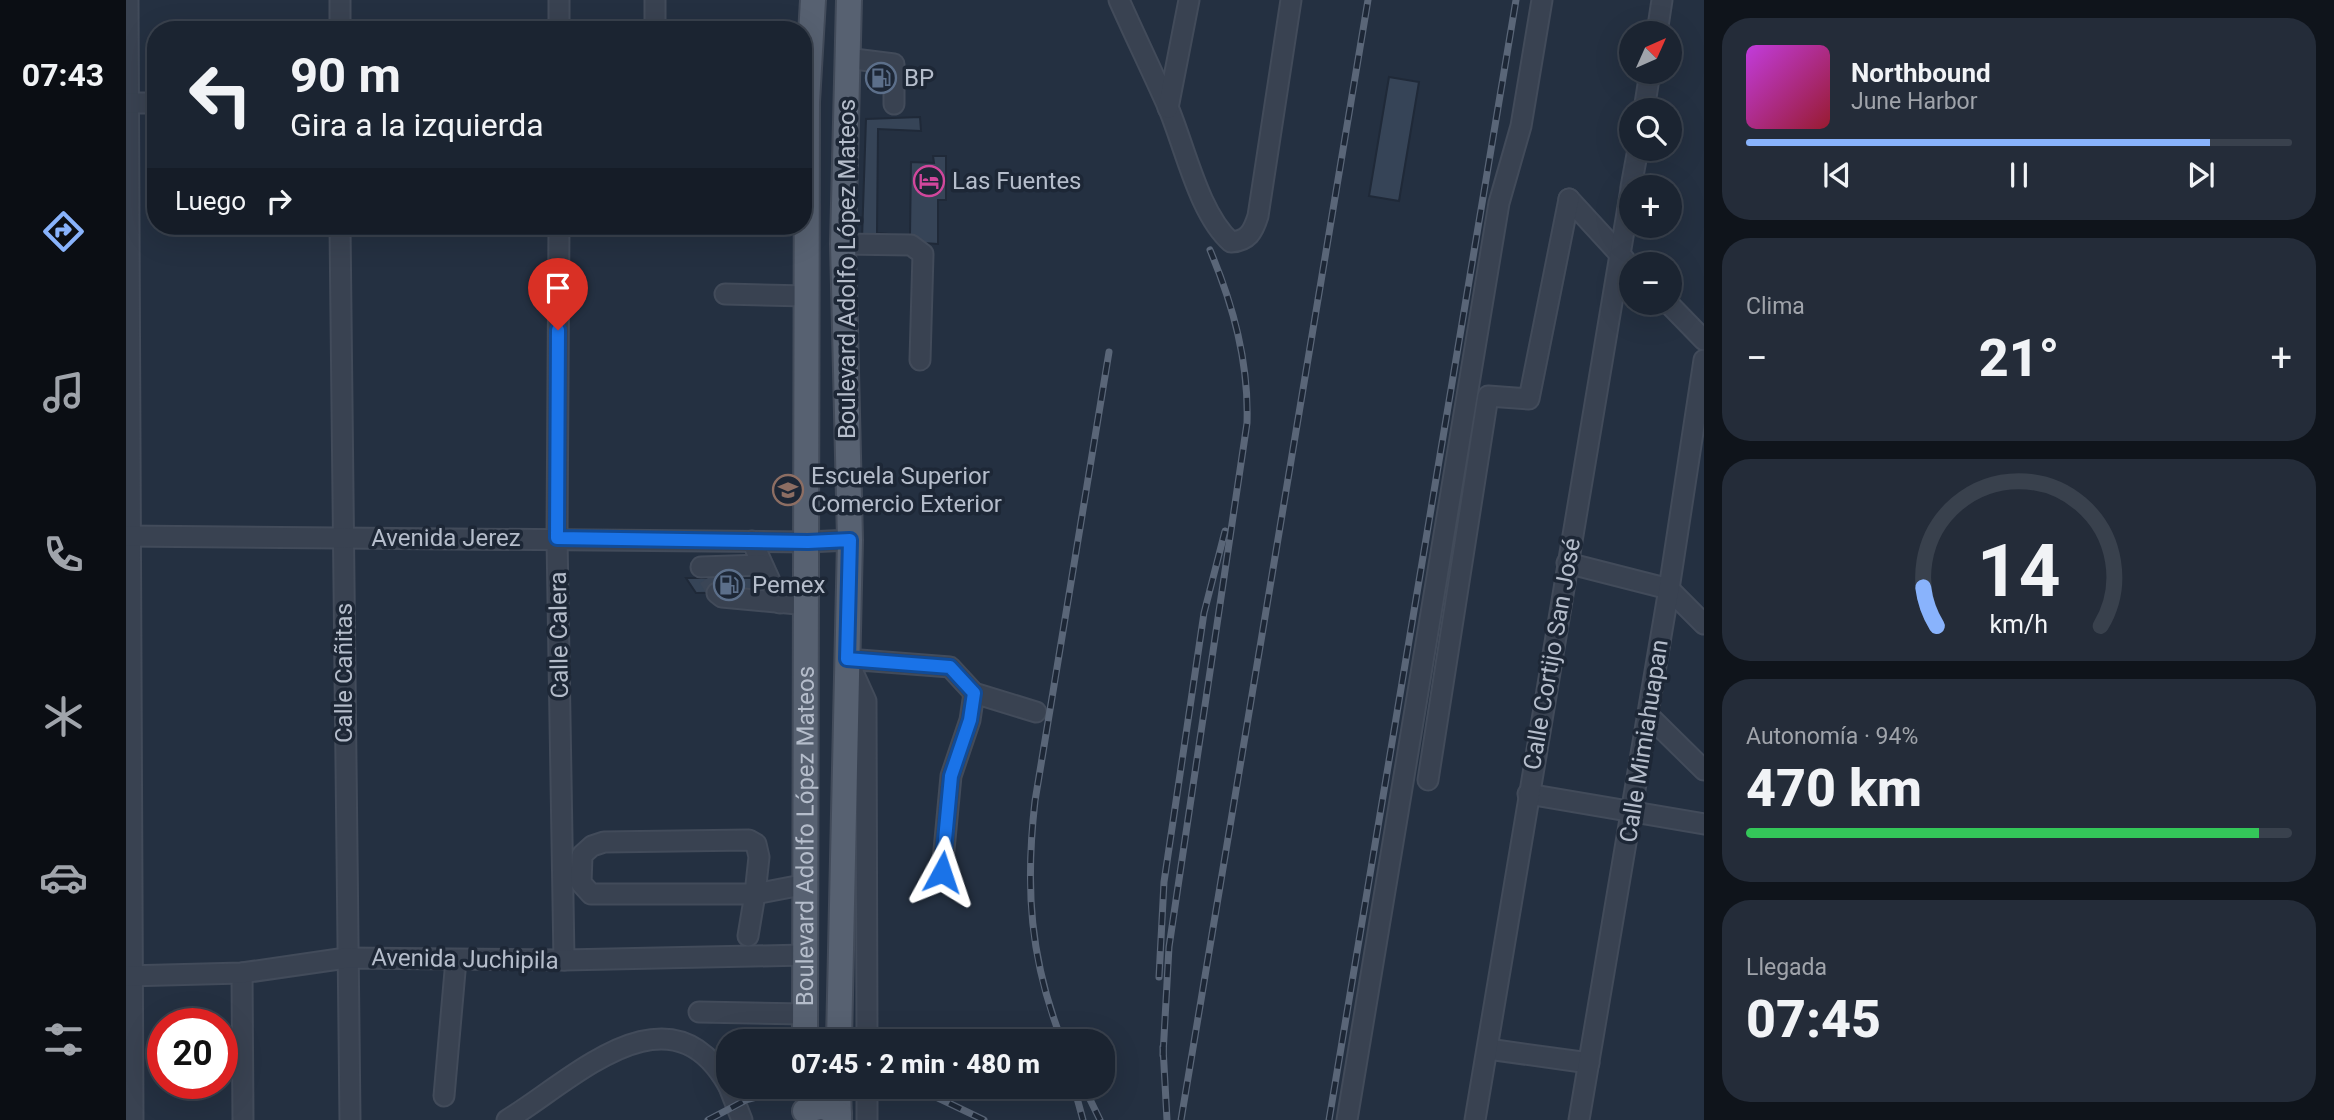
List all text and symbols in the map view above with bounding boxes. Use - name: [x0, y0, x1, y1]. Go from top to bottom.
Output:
- north arrow: [1619, 21, 1682, 84]
- map controls: [1619, 21, 1682, 315]
- text: 90 m: [290, 47, 401, 104]
- icon: left: [175, 49, 266, 140]
- text: 07:43: [22, 56, 104, 94]
- text: Northbound: [1851, 58, 1991, 88]
- fuel station icon: BP: [864, 61, 898, 95]
- place label: BP: [904, 64, 934, 92]
- text: June Harbor: [1851, 88, 1978, 115]
- button: search: [1619, 98, 1682, 161]
- street label: Boulevard Adolfo López Mateos: [833, 99, 861, 439]
- text: Gira a la izquierda: [290, 106, 544, 144]
- icon: previous: [1818, 156, 1856, 194]
- icon: pause: [2000, 156, 2038, 194]
- icon: next: [2182, 156, 2220, 194]
- hotel icon: Las Fuentes: [912, 164, 946, 198]
- place label: Las Fuentes: [952, 167, 1082, 195]
- button: +: [1619, 175, 1682, 238]
- icon: right: [260, 182, 298, 220]
- text: Luego: [175, 186, 246, 216]
- icon: directions: [39, 207, 88, 256]
- button: −: [1619, 252, 1682, 315]
- pin: [528, 258, 588, 330]
- icon: arrive: [539, 269, 577, 307]
- text: Clima: [1746, 293, 1805, 320]
- text: 21°: [1979, 328, 2059, 389]
- text: −: [1746, 336, 1768, 380]
- text: +: [2270, 336, 2292, 380]
- icon: music: [39, 368, 88, 417]
- place label: Escuela Superior Comercio Exterior: [811, 462, 1002, 518]
- school or university icon: Escuela Superior Comercio Exterior: [771, 473, 805, 507]
- street label: Avenida Jerez: [371, 524, 521, 552]
- text: 14: [1977, 528, 2061, 614]
- icon: phone: [39, 530, 88, 579]
- street label: Calle Cortijo San José: [1518, 536, 1586, 772]
- fuel station icon: Pemex: [712, 568, 746, 602]
- street label: Calle Calera: [544, 571, 574, 699]
- place label: Pemex: [752, 571, 825, 599]
- street label: Calle Cañitas: [330, 603, 358, 743]
- text: km/h: [1990, 610, 2048, 639]
- street label: Calle Mimiahuapan: [1614, 638, 1674, 844]
- street label: Boulevard Adolfo López Mateos: [791, 666, 820, 1006]
- icon: climate: [39, 692, 88, 741]
- text: Autonomía · 94%: [1746, 723, 1918, 750]
- text: 470 km: [1746, 758, 1922, 819]
- position arrow: [905, 835, 979, 909]
- icon: car: [39, 853, 88, 902]
- street label: Avenida Juchipila: [371, 943, 559, 975]
- text: Llegada: [1746, 954, 1827, 981]
- text: 07:45: [1746, 989, 1881, 1050]
- speed limit sign: 20: [147, 1008, 238, 1099]
- icon: filters: [39, 1015, 88, 1064]
- text: 07:45 · 2 min · 480 m: [791, 1049, 1040, 1079]

